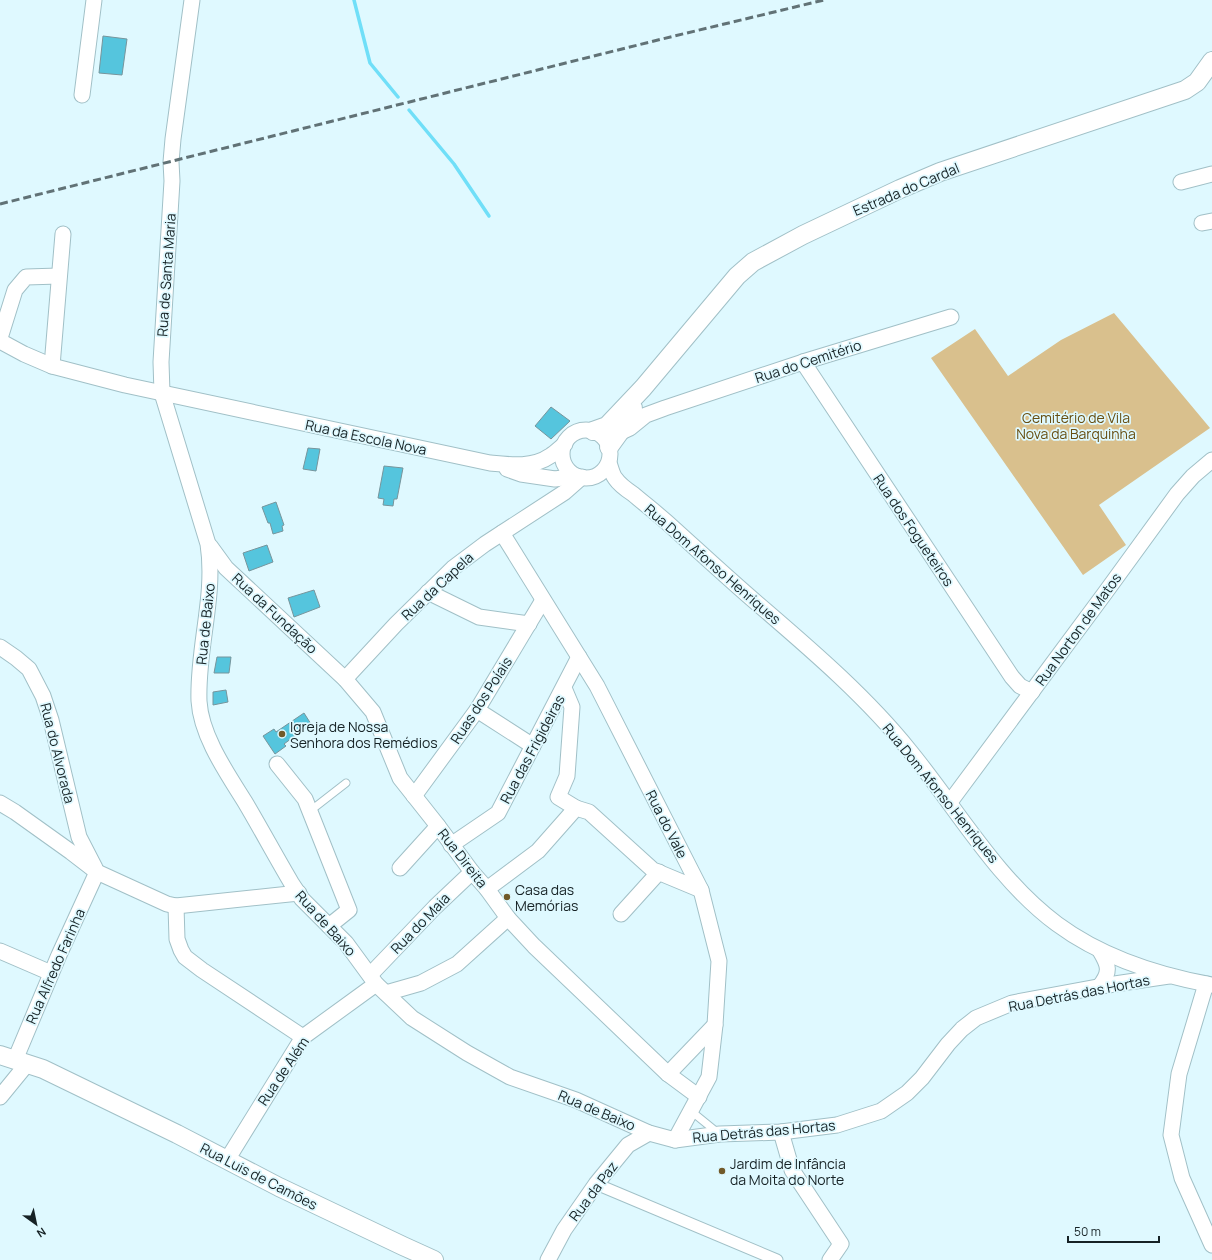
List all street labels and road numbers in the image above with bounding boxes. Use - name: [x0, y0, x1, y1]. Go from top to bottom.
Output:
- street label: Estrada do Cardal: [850, 158, 962, 220]
- street label: Rua de Santa Maria: [152, 213, 180, 337]
- street label: Rua do Cemitério: [752, 335, 864, 387]
- street label: Rua da Escola Nova: [304, 415, 428, 459]
- street label: Rua dos Fogueteiros: [869, 470, 959, 590]
- street label: Rua Dom Afonso Henriques: [641, 500, 785, 628]
- street label: Rua da Capela: [397, 548, 477, 624]
- street label: Rua da Fundação: [228, 569, 322, 657]
- street label: Rua Norton de Matos: [1031, 569, 1125, 689]
- street label: Rua de Baixo: [191, 582, 219, 666]
- street label: Ruas dos Poíais: [446, 653, 516, 747]
- street label: Rua das Frigideiras: [495, 691, 569, 807]
- street label: Rua do Alvorada: [36, 701, 80, 805]
- street label: Rua Dom Afonso Henriques: [879, 719, 1003, 867]
- street label: Rua do Vale: [642, 787, 692, 861]
- street label: Rua Direita: [434, 825, 492, 891]
- street label: Rua de Baixo: [292, 886, 360, 960]
- street label: Rua do Maia: [386, 888, 454, 958]
- street label: Rua Alfredo Farinha: [21, 905, 89, 1027]
- street label: Rua Detrás das Hortas: [1007, 970, 1151, 1016]
- street label: Rua de Além: [253, 1033, 313, 1109]
- street label: Rua de Baixo: [556, 1085, 638, 1135]
- street label: Rua Detrás das Hortas: [692, 1115, 836, 1147]
- street label: Rua Luis de Camões: [197, 1138, 321, 1214]
- street label: Rua da Paz: [564, 1157, 622, 1225]

